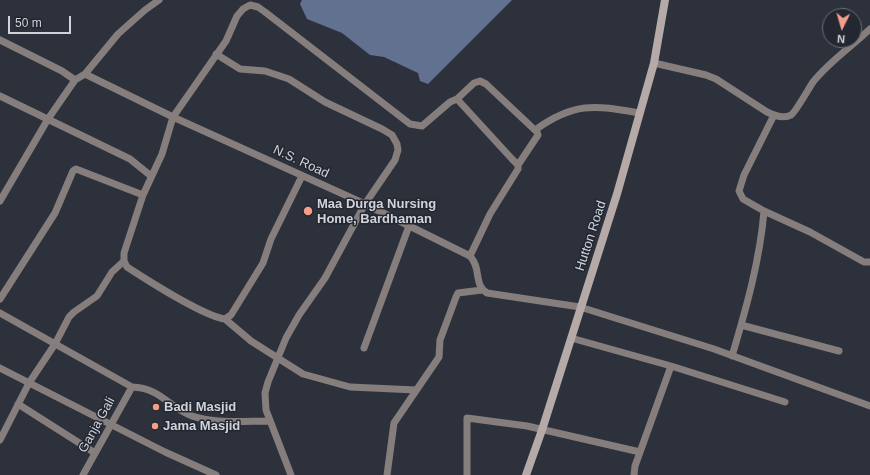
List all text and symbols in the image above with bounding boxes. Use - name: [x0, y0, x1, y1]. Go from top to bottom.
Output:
- scale bar: [10, 8, 73, 34]
- north arrow: [822, 8, 862, 48]
- text: 50 m: [15, 16, 42, 30]
- text: N: [837, 33, 846, 45]
- street label: N.S. Road: [271, 142, 331, 182]
- place label: Maa Durga Nursing Home, Bardhaman: [317, 196, 436, 227]
- street label: Hutton Road: [572, 199, 610, 273]
- marker: Maa Durga Nursing Home, Bardhaman: [302, 205, 314, 217]
- street label: Ganja Gali: [75, 394, 119, 456]
- place label: Badi Masjid: [164, 399, 236, 415]
- marker: Badi Masjid: [151, 402, 161, 412]
- place label: Jama Masjid: [163, 418, 240, 434]
- marker: Jama Masjid: [150, 421, 160, 431]

